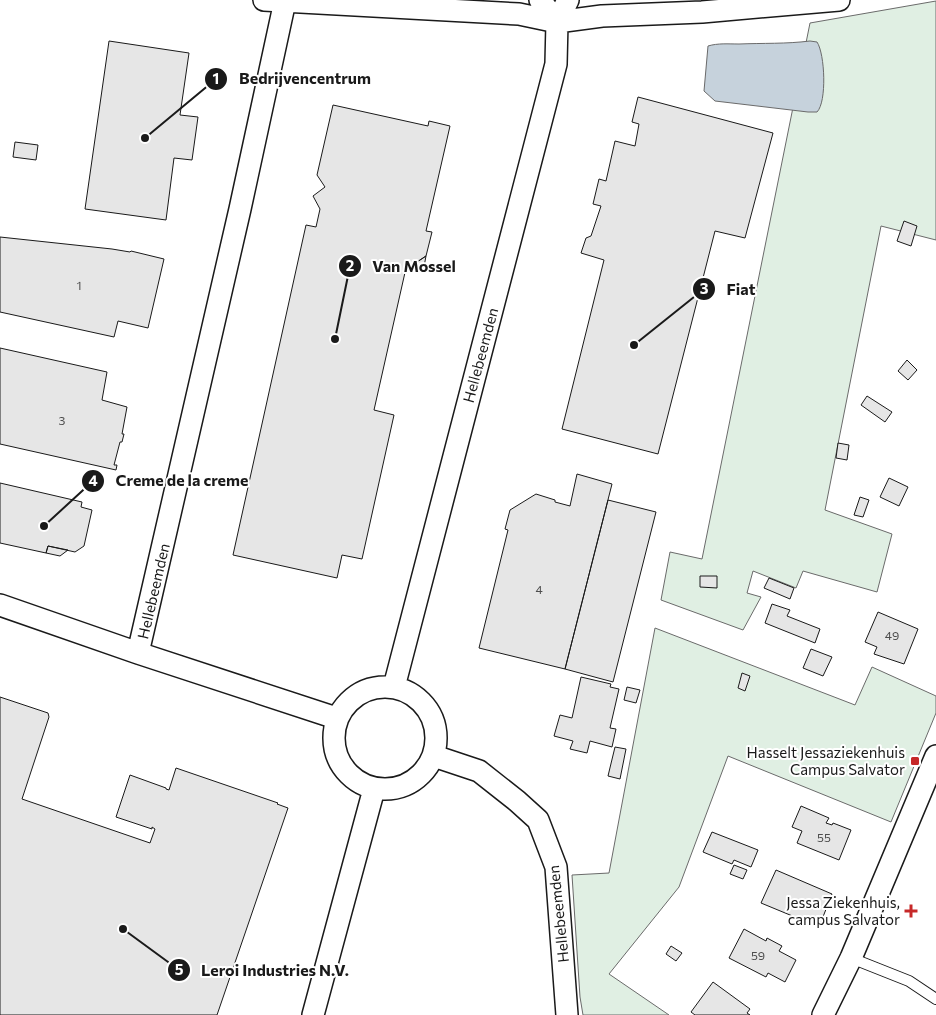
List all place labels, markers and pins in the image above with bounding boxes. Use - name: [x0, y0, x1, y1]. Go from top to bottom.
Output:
- callout: Bedrijvencentrum: [204, 63, 380, 94]
- callout: Van Mossel: [337, 251, 466, 282]
- callout: Fiat: [691, 274, 765, 305]
- callout: Creme de la creme: [81, 465, 259, 496]
- place label: Hasselt Jessaziekenhuis Campus Salvator: [747, 743, 905, 778]
- marker: Hasselt Jessaziekenhuis Campus Salvator: [909, 755, 921, 767]
- place label: Jessa Ziekenhuis, campus Salvator: [786, 893, 900, 928]
- marker: Jessa Ziekenhuis, campus Salvator: [904, 904, 918, 918]
- callout: Leroi Industries N.V.: [166, 954, 359, 985]

